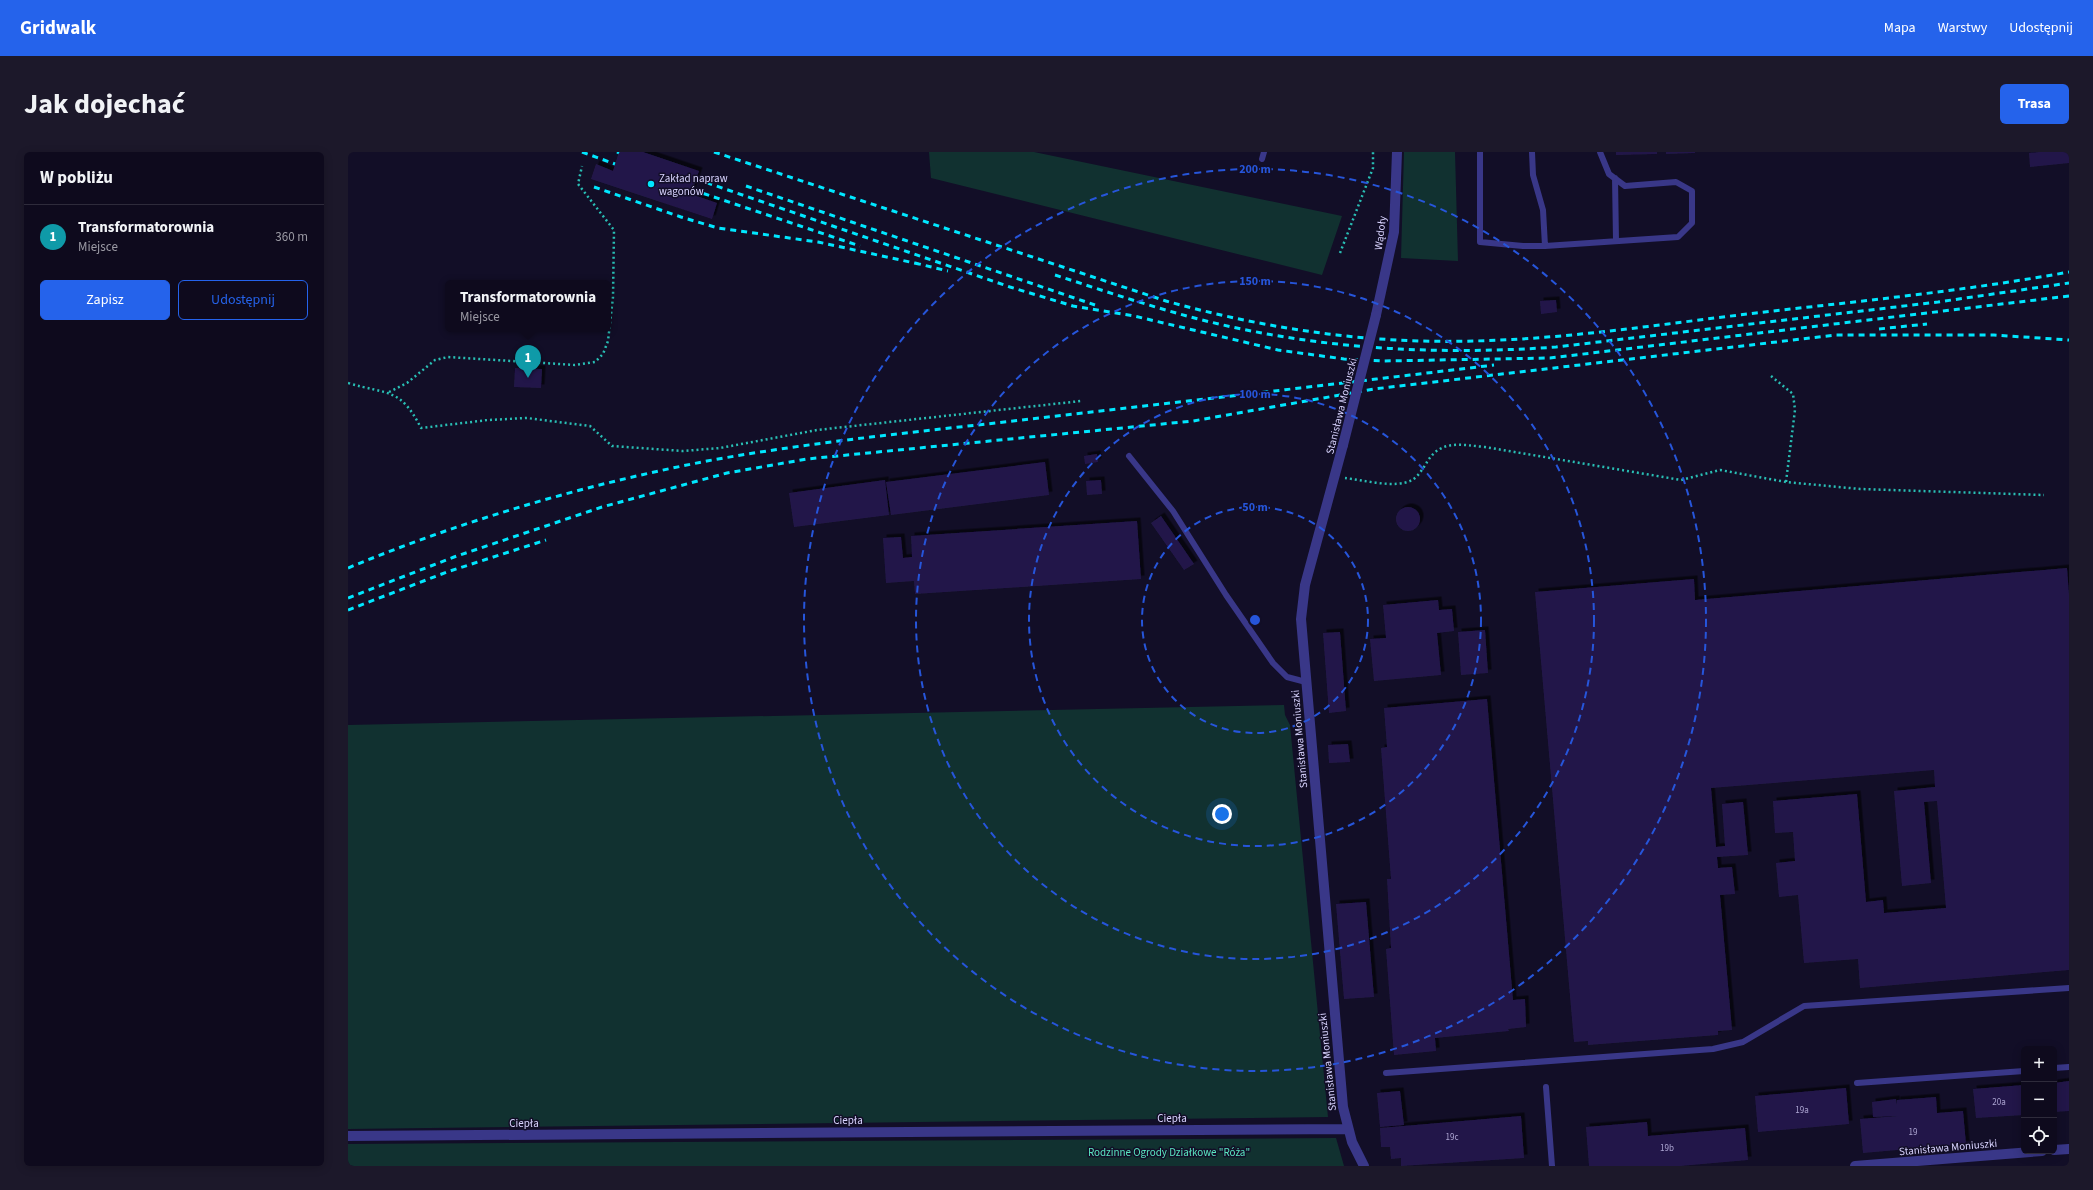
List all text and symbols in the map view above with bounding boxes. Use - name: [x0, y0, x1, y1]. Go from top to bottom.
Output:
- text: Gridwalk: [20, 15, 96, 42]
- text: Mapa: [1884, 18, 1916, 38]
- text: Warstwy: [1938, 18, 1987, 38]
- text: Udostępnij: [2009, 18, 2073, 38]
- text: Jak dojechać: [24, 84, 185, 124]
- button: Trasa: [2000, 84, 2069, 124]
- text: 200 m: [1239, 161, 1271, 178]
- text: W pobliżu: [40, 166, 113, 190]
- place label: Zakład napraw wagonów: [659, 171, 728, 199]
- marker: Zakład napraw wagonów: [646, 179, 656, 189]
- street label: Wądoły: [1371, 215, 1390, 251]
- text: Transformatorownia: [78, 217, 214, 238]
- text: 1: [50, 228, 56, 246]
- text: 360 m: [275, 228, 308, 246]
- text: Miejsce: [78, 238, 118, 256]
- text: 150 m: [1239, 273, 1271, 290]
- button: Zapisz: [40, 280, 170, 320]
- button: Udostępnij: [178, 280, 308, 320]
- popup: [445, 280, 611, 332]
- text: Transformatorownia: [460, 287, 596, 308]
- text: Miejsce: [460, 308, 500, 326]
- pin: 1: [515, 345, 541, 378]
- street label: Stanisława Moniuszki: [1322, 357, 1361, 456]
- text: 100 m: [1239, 386, 1271, 403]
- text: 50 m: [1242, 499, 1268, 516]
- centre of rings: [1248, 613, 1262, 627]
- street label: Stanisława Moniuszki: [1288, 689, 1311, 789]
- your location: [1212, 804, 1232, 824]
- street label: Stanisława Moniuszki: [1315, 1012, 1340, 1112]
- map controls: [2021, 1046, 2057, 1154]
- button: +: [2021, 1046, 2057, 1082]
- button: −: [2021, 1082, 2057, 1118]
- house number: 20a: [1992, 1096, 2006, 1109]
- house number: 19a: [1795, 1104, 1809, 1117]
- street label: Ciepła: [1157, 1111, 1187, 1126]
- street label: Ciepła: [833, 1113, 863, 1128]
- street label: Ciepła: [509, 1116, 539, 1131]
- button: locate: [2021, 1118, 2057, 1154]
- house number: 19: [1909, 1126, 1918, 1139]
- house number: 19c: [1445, 1131, 1459, 1144]
- street label: Stanisława Moniuszki: [1898, 1136, 1998, 1159]
- house number: 19b: [1660, 1142, 1674, 1155]
- park label: Rodzinne Ogrody Działkowe "Róża": [1088, 1145, 1250, 1160]

